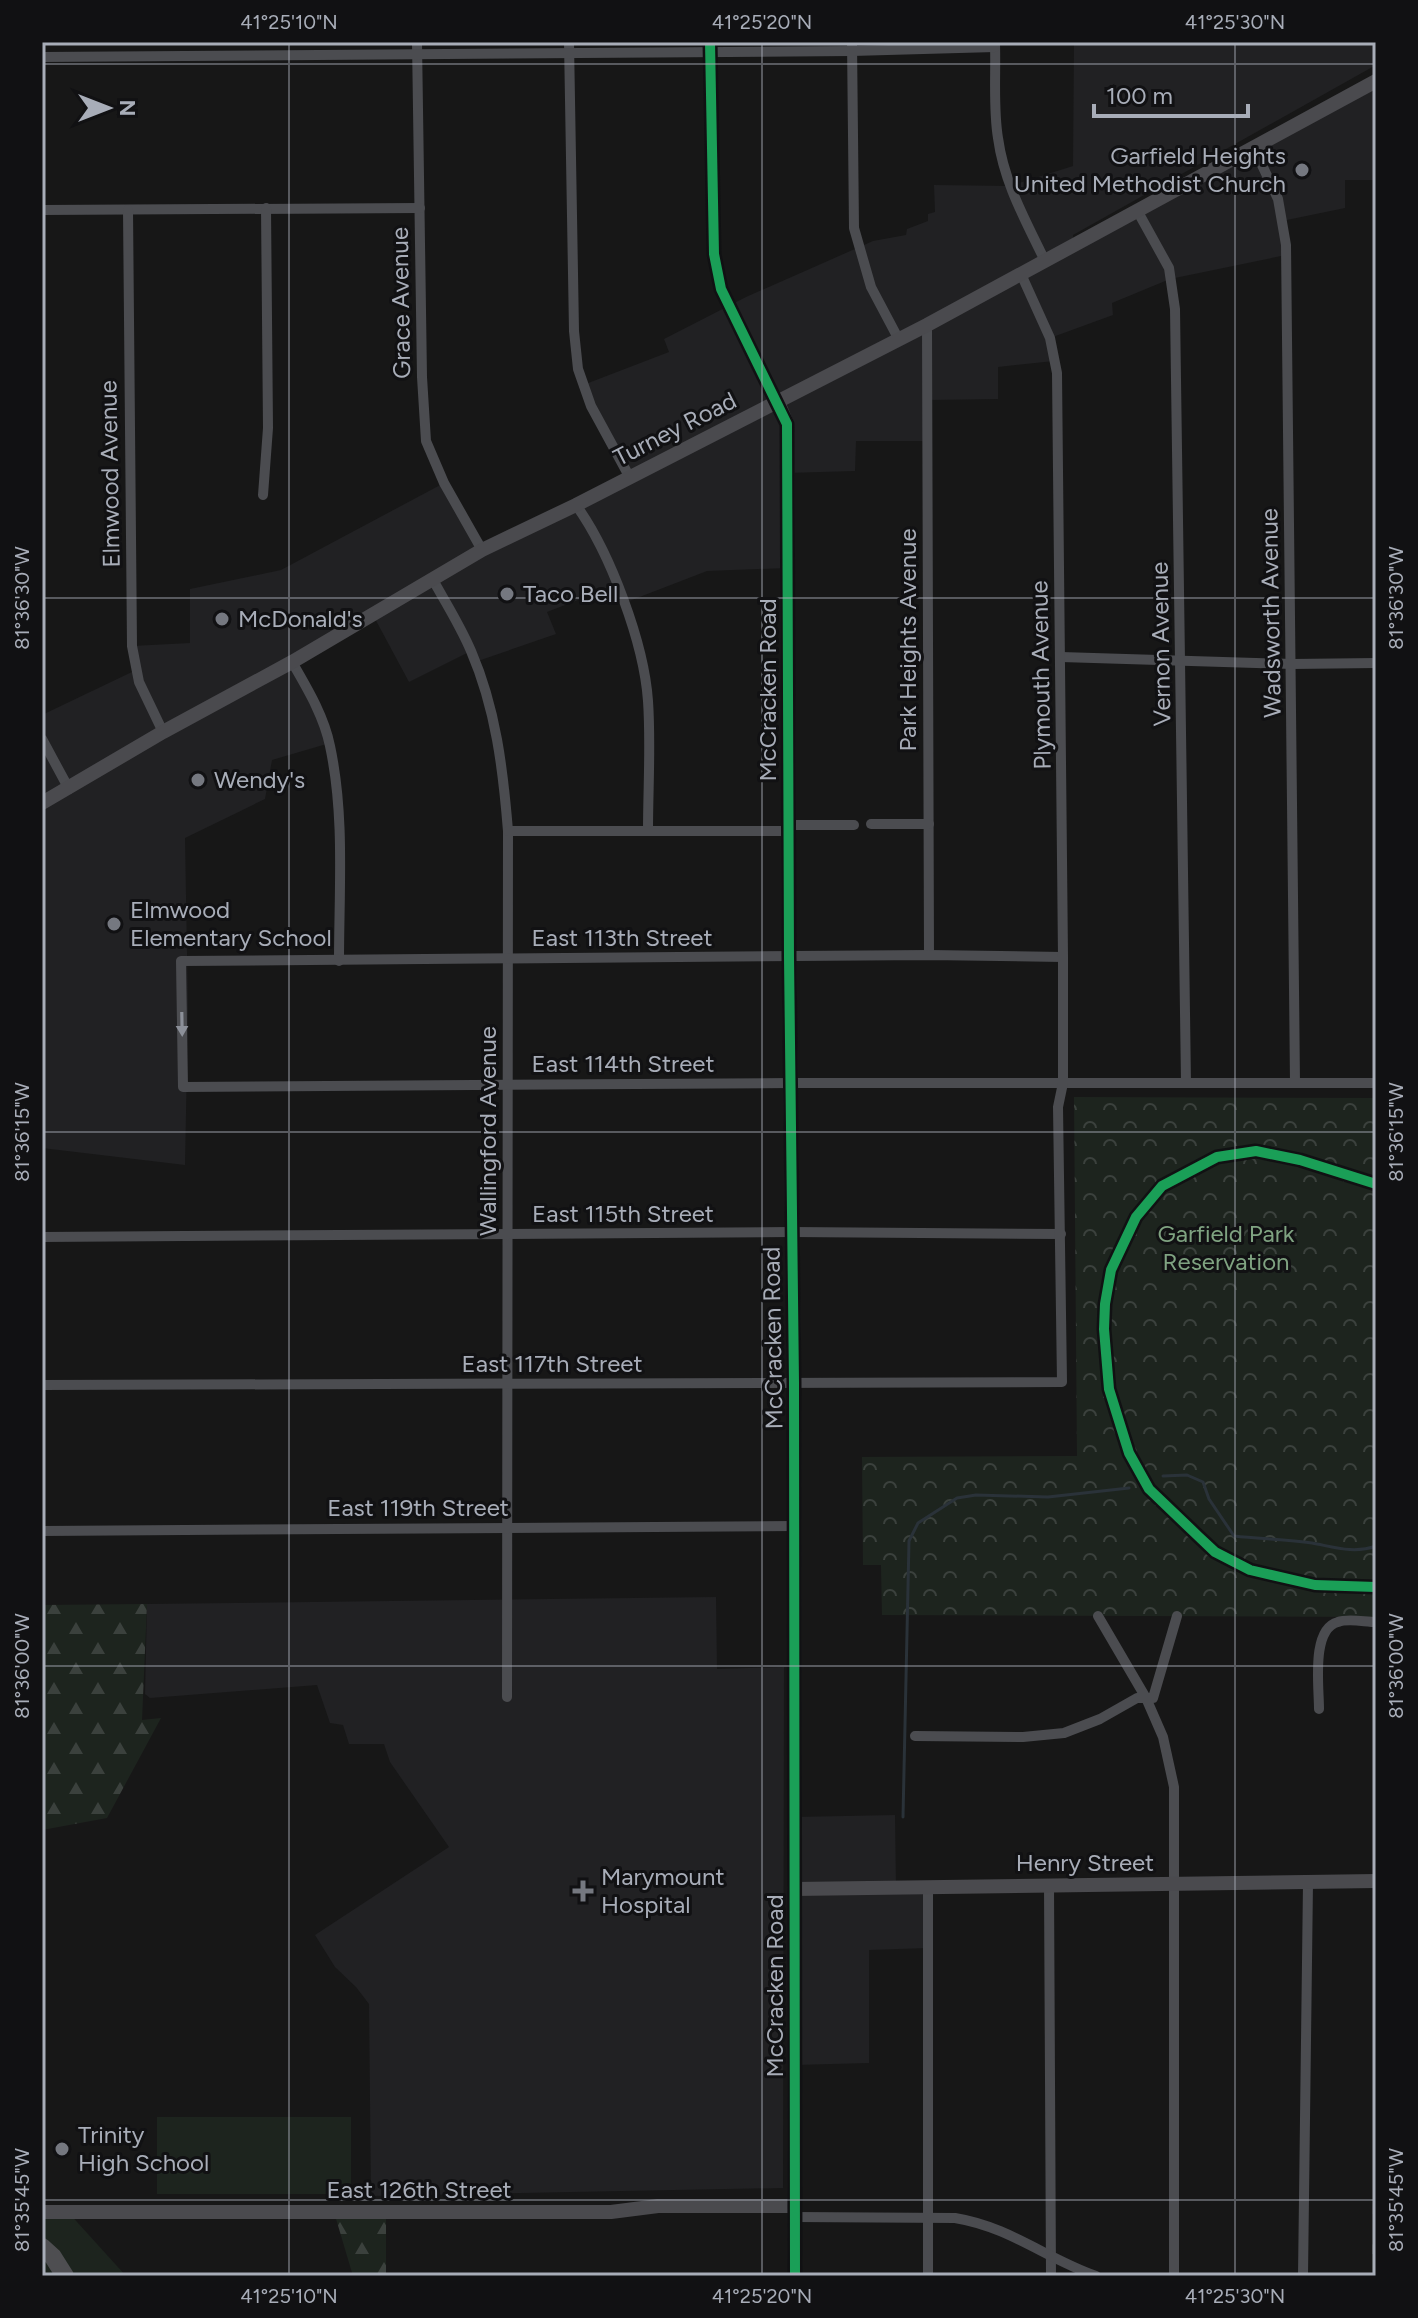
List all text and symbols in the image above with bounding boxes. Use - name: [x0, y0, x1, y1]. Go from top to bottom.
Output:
- text: 41°25'10"N: [240, 10, 338, 34]
- text: 41°25'20"N: [712, 10, 812, 34]
- text: 41°25'30"N: [1185, 10, 1285, 34]
- north arrow: [68, 68, 148, 148]
- scale bar: [1094, 68, 1248, 118]
- text: 100 m: [1106, 81, 1173, 110]
- text: N: [114, 99, 141, 117]
- place label: Garfield Heights United Methodist Church: [1014, 141, 1286, 198]
- marker: Garfield Heights United Methodist Church: [1293, 161, 1311, 179]
- street label: Grace Avenue: [385, 227, 416, 379]
- street label: Elmwood Avenue: [93, 380, 126, 568]
- street label: Turney Road: [609, 385, 741, 472]
- street label: Wadsworth Avenue: [1254, 508, 1287, 718]
- street label: Park Heights Avenue: [893, 528, 922, 752]
- text: 81°36'30"W: [10, 546, 34, 650]
- text: 81°36'30"W: [1384, 546, 1408, 650]
- street label: Vernon Avenue: [1145, 561, 1176, 727]
- place label: Taco Bell: [523, 579, 618, 608]
- street label: Plymouth Avenue: [1024, 580, 1057, 770]
- marker: Taco Bell: [498, 585, 516, 603]
- street label: McCracken Road: [753, 599, 782, 781]
- place label: McDonald's: [238, 604, 363, 633]
- marker: McDonald's: [213, 610, 231, 628]
- place label: Wendy's: [214, 765, 305, 794]
- marker: Wendy's: [189, 771, 207, 789]
- place label: Elmwood Elementary School: [130, 895, 332, 952]
- marker: Elmwood Elementary School: [105, 915, 123, 933]
- street label: East 113th Street: [531, 923, 713, 952]
- one-way arrow: [176, 1012, 188, 1037]
- street label: Wallingford Avenue: [473, 1026, 502, 1236]
- street label: East 114th Street: [532, 1049, 714, 1078]
- text: 81°36'15"W: [10, 1082, 34, 1182]
- text: 81°36'15"W: [1384, 1082, 1408, 1182]
- street label: East 115th Street: [532, 1199, 714, 1228]
- park label: Garfield Park Reservation: [1157, 1219, 1295, 1276]
- street label: McCracken Road: [756, 1246, 789, 1430]
- street label: East 117th Street: [462, 1349, 642, 1378]
- street label: East 119th Street: [327, 1493, 509, 1522]
- text: 81°36'00"W: [10, 1613, 34, 1719]
- text: 81°36'00"W: [1384, 1613, 1408, 1719]
- street label: Henry Street: [1016, 1848, 1154, 1877]
- place label: Marymount Hospital: [601, 1862, 724, 1919]
- marker: Marymount Hospital: [572, 1880, 594, 1902]
- street label: McCracken Road: [760, 1895, 789, 2077]
- place label: Trinity High School: [78, 2120, 209, 2177]
- marker: Trinity High School: [53, 2140, 71, 2158]
- text: 81°35'45"W: [10, 2148, 34, 2252]
- text: 81°35'45"W: [1384, 2148, 1408, 2252]
- street label: East 126th Street: [326, 2175, 512, 2204]
- text: 41°25'10"N: [240, 2284, 338, 2308]
- text: 41°25'20"N: [712, 2284, 812, 2308]
- text: 41°25'30"N: [1185, 2284, 1285, 2308]

